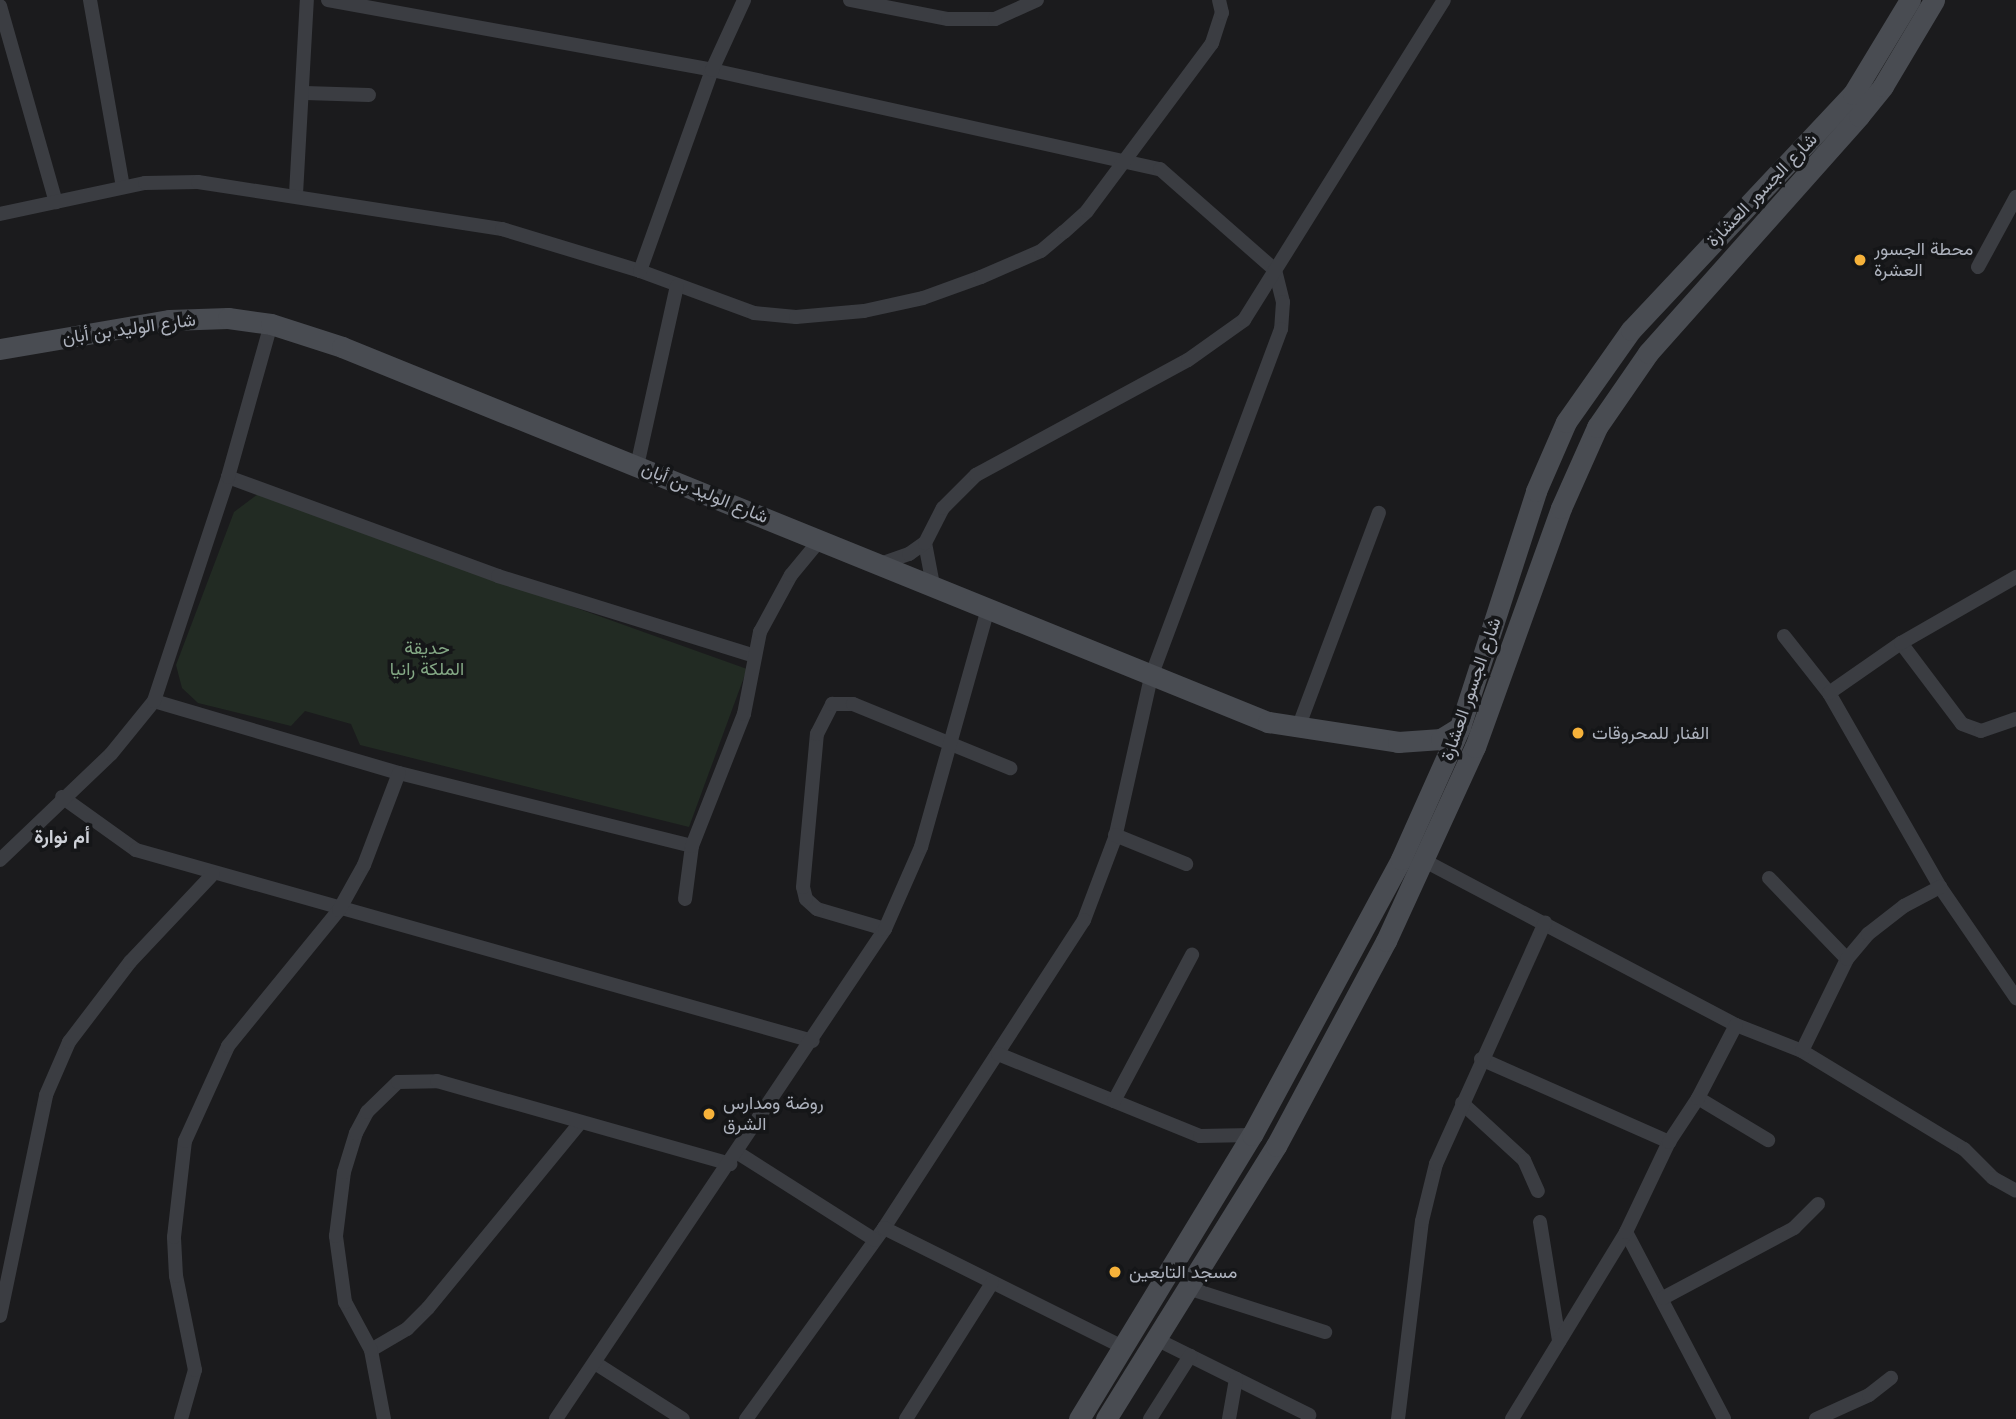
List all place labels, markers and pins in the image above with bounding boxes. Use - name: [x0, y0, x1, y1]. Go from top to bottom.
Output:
- place label: محطة الجسور العشرة: [1874, 239, 1973, 282]
- marker: محطة الجسور العشرة: [1852, 252, 1868, 268]
- place label: الفنار للمحروقات: [1592, 722, 1709, 744]
- marker: الفنار للمحروقات: [1570, 725, 1586, 741]
- place label: روضة ومدارس الشرق: [723, 1093, 824, 1136]
- marker: روضة ومدارس الشرق: [701, 1106, 717, 1122]
- place label: مسجد التابعين: [1129, 1261, 1237, 1283]
- marker: مسجد التابعين: [1107, 1264, 1123, 1280]

